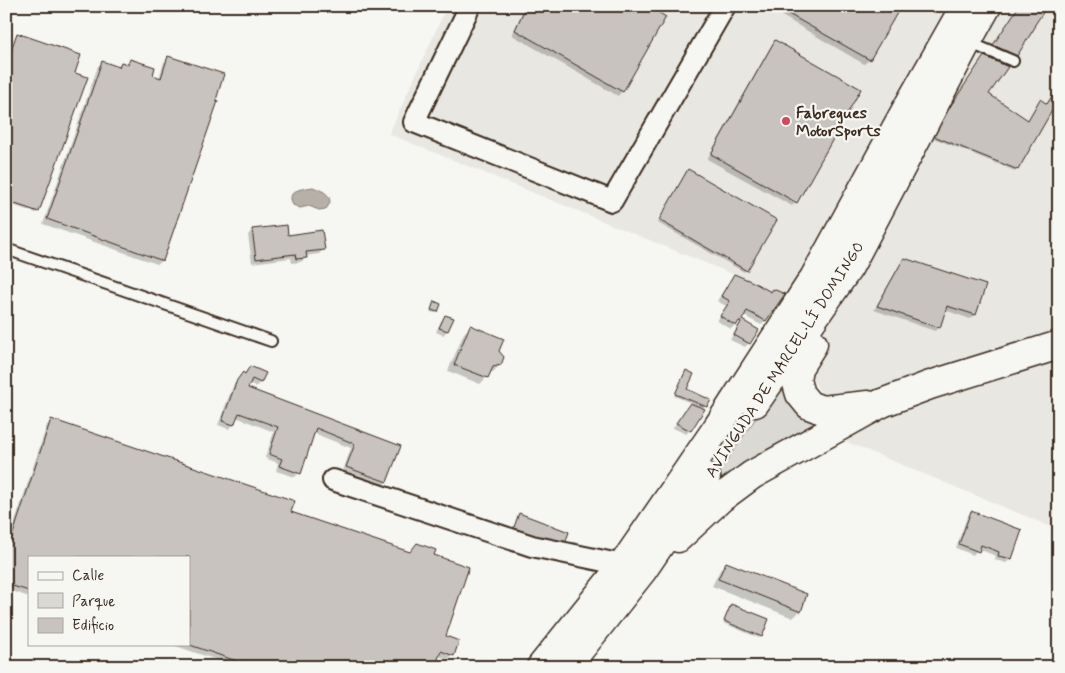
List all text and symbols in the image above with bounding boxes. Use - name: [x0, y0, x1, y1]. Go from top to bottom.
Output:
- place label: Fabregues MotorSports: [796, 103, 881, 142]
- marker: Fabregues MotorSports: [780, 115, 792, 127]
- street label: AVINGUDA DE MARCEL·LÍ DOMINGO: [701, 238, 869, 482]
- legend: [28, 556, 190, 646]
- text: Calle: [72, 566, 104, 586]
- text: Parque: [72, 592, 115, 612]
- text: Edificio: [72, 616, 114, 636]

